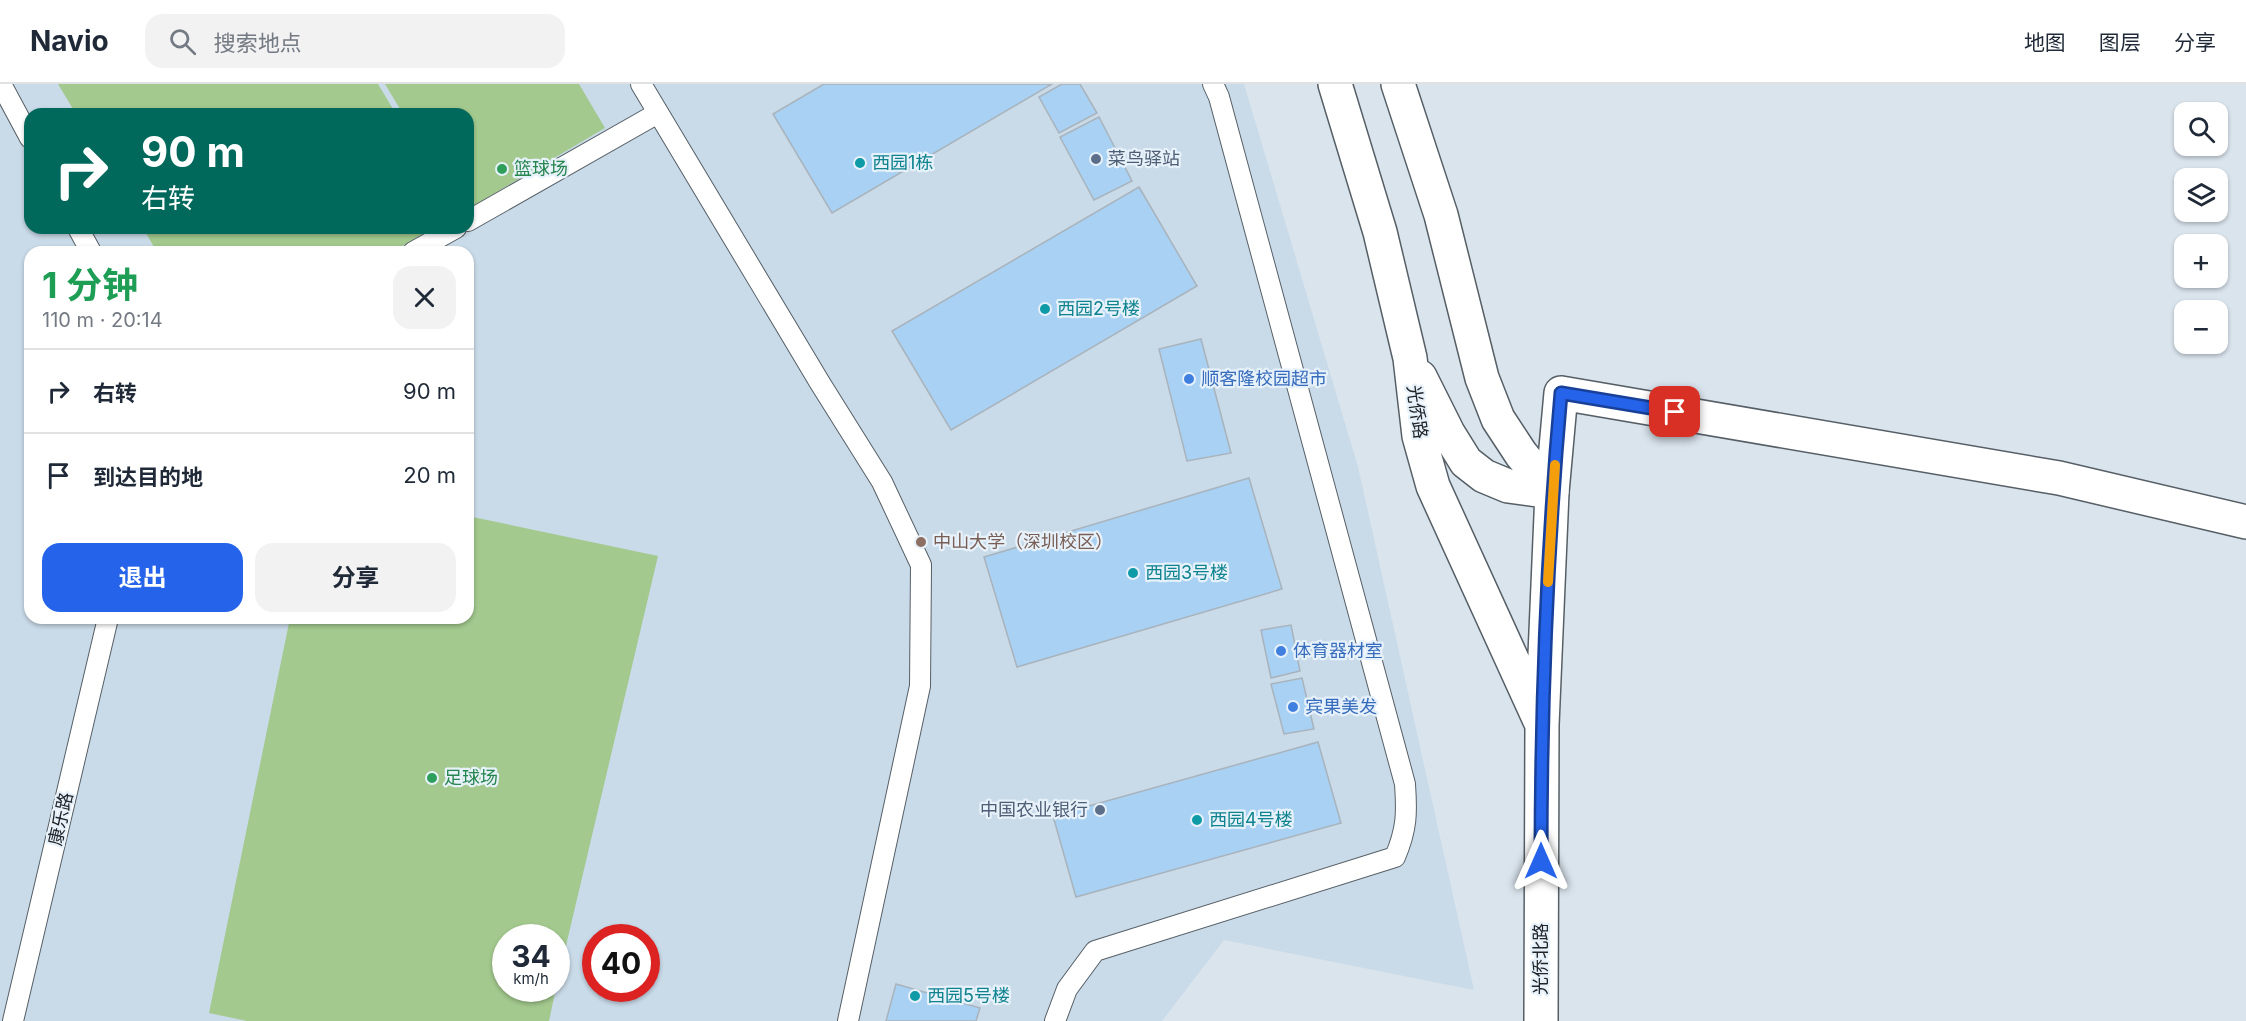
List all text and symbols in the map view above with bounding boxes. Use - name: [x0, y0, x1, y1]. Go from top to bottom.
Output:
- search box: [145, 14, 565, 68]
- text: Navio: [30, 24, 109, 58]
- icon: search: [166, 25, 199, 58]
- text: 搜索地点: [214, 30, 302, 56]
- text: 地图: [2024, 30, 2066, 55]
- text: 图层: [2099, 30, 2141, 55]
- text: 分享: [2174, 30, 2216, 55]
- map controls: [2174, 102, 2228, 354]
- button: search: [2174, 102, 2228, 156]
- text: 90 m: [141, 126, 245, 177]
- icon: right: [42, 132, 120, 210]
- place label: 菜鸟驿站: [1108, 148, 1180, 169]
- place label: 西园1栋: [872, 152, 933, 173]
- marker: 菜鸟驿站: [1089, 152, 1103, 166]
- marker: 西园1栋: [853, 156, 867, 170]
- place label: 篮球场: [514, 158, 568, 179]
- marker: 篮球场: [495, 162, 509, 176]
- button: layers: [2174, 168, 2228, 222]
- text: 右转: [141, 182, 195, 215]
- button: +: [2174, 234, 2228, 288]
- text: 1 分钟: [42, 263, 138, 307]
- button: close: [393, 266, 456, 329]
- place label: 西园2号楼: [1057, 298, 1140, 319]
- button: −: [2174, 300, 2228, 354]
- marker: 西园2号楼: [1038, 302, 1052, 316]
- text: 110 m · 20:14: [42, 308, 163, 332]
- place label: 顺客隆校园超市: [1201, 368, 1327, 389]
- marker: 顺客隆校园超市: [1182, 372, 1196, 386]
- icon: right: [42, 375, 75, 408]
- text: 90 m: [403, 378, 456, 404]
- text: 右转: [93, 380, 137, 406]
- street label: 光侨路: [1403, 384, 1432, 440]
- pin: [1649, 386, 1700, 437]
- icon: arrive: [1658, 395, 1691, 428]
- icon: arrive: [42, 459, 75, 492]
- text: 20 m: [403, 462, 456, 488]
- text: 到达目的地: [93, 464, 203, 490]
- place label: 中山大学（深圳校区）: [933, 531, 1113, 552]
- marker: 中山大学（深圳校区）: [914, 535, 928, 549]
- button: 退出: [42, 543, 243, 612]
- button: 分享: [255, 543, 456, 612]
- place label: 西园3号楼: [1145, 562, 1228, 583]
- marker: 西园3号楼: [1126, 566, 1140, 580]
- place label: 体育器材室: [1293, 640, 1383, 661]
- marker: 体育器材室: [1274, 644, 1288, 658]
- place label: 宾果美发: [1305, 696, 1377, 717]
- marker: 宾果美发: [1286, 700, 1300, 714]
- place label: 足球场: [444, 767, 498, 788]
- marker: 足球场: [425, 771, 439, 785]
- street label: 康乐路: [44, 790, 77, 848]
- place label: 中国农业银行: [980, 799, 1088, 820]
- marker: 中国农业银行: [1093, 803, 1107, 817]
- place label: 西园4号楼: [1209, 809, 1293, 830]
- marker: 西园4号楼: [1190, 813, 1204, 827]
- position arrow: [1509, 829, 1573, 893]
- street label: 光侨北路: [1530, 923, 1551, 995]
- speed limit sign: 40: [582, 924, 660, 1002]
- text: 34: [511, 938, 551, 974]
- text: km/h: [513, 969, 549, 988]
- place label: 西园5号楼: [927, 985, 1010, 1006]
- marker: 西园5号楼: [908, 989, 922, 1003]

